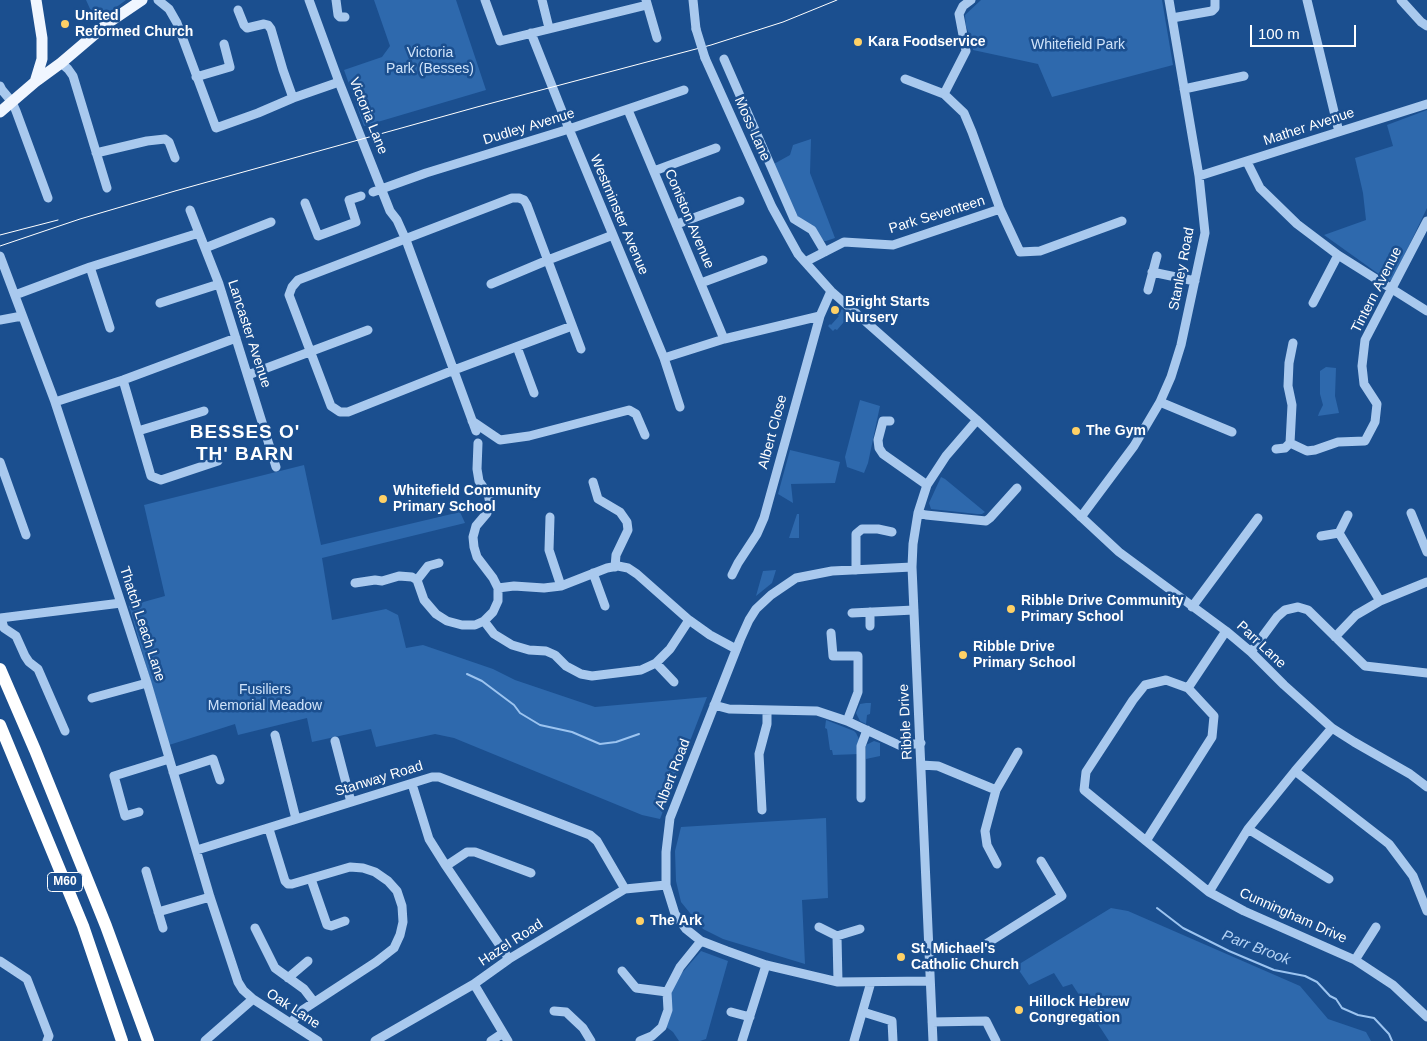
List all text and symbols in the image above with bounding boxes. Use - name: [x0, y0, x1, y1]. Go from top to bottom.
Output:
- place label: United Reformed Church: [75, 8, 193, 40]
- scale bar: [1252, 15, 1358, 47]
- marker: United Reformed Church: [59, 18, 71, 30]
- text: 100 m: [1258, 25, 1300, 42]
- place label: Kara Foodservice: [868, 34, 985, 50]
- marker: Kara Foodservice: [852, 36, 864, 48]
- park label: Whitefield Park: [1031, 37, 1125, 53]
- park label: Victoria Park (Besses): [386, 45, 474, 78]
- street label: Victoria Lane: [345, 75, 391, 157]
- street label: Moss Lane: [730, 94, 774, 164]
- street label: Mather Avenue: [1261, 104, 1357, 150]
- street label: Dudley Avenue: [481, 105, 577, 149]
- street label: Westminster Avenue: [586, 153, 652, 277]
- street label: Coniston Avenue: [660, 167, 718, 271]
- street label: Park Seventeen: [887, 192, 987, 238]
- street label: Stanley Road: [1166, 226, 1198, 312]
- street label: Tintern Avenue: [1348, 244, 1406, 336]
- street label: Lancaster Avenue: [224, 278, 274, 390]
- place label: Bright Starts Nursery: [845, 294, 930, 326]
- marker: Bright Starts Nursery: [829, 304, 841, 316]
- street label: Albert Close: [755, 393, 791, 471]
- district label: BESSES O' TH' BARN: [189, 422, 301, 466]
- place label: The Gym: [1086, 423, 1146, 439]
- marker: The Gym: [1070, 425, 1082, 437]
- place label: Whitefield Community Primary School: [393, 483, 541, 516]
- marker: Whitefield Community Primary School: [377, 493, 389, 505]
- street label: Thatch Leach Lane: [115, 564, 169, 684]
- place label: Ribble Drive Community Primary School: [1021, 593, 1184, 626]
- marker: Ribble Drive Community Primary School: [1005, 603, 1017, 615]
- street label: Parr Lane: [1233, 618, 1289, 672]
- place label: Ribble Drive Primary School: [973, 639, 1076, 672]
- marker: Ribble Drive Primary School: [957, 649, 969, 661]
- park label: Fusiliers Memorial Meadow: [208, 682, 322, 714]
- street label: Ribble Drive: [896, 683, 916, 761]
- street label: Albert Road: [652, 736, 694, 812]
- street label: Stanway Road: [333, 758, 425, 800]
- road number: M60: [48, 872, 82, 892]
- street label: Cunningham Drive: [1237, 885, 1349, 947]
- place label: The Ark: [650, 913, 702, 929]
- marker: The Ark: [634, 915, 646, 927]
- street label: Hazel Road: [476, 916, 546, 970]
- water label: Parr Brook: [1219, 927, 1293, 969]
- place label: St. Michael's Catholic Church: [911, 941, 1019, 974]
- marker: St. Michael's Catholic Church: [895, 951, 907, 963]
- street label: Oak Lane: [263, 985, 323, 1033]
- place label: Hillock Hebrew Congregation: [1029, 994, 1129, 1026]
- marker: Hillock Hebrew Congregation: [1013, 1004, 1025, 1016]

